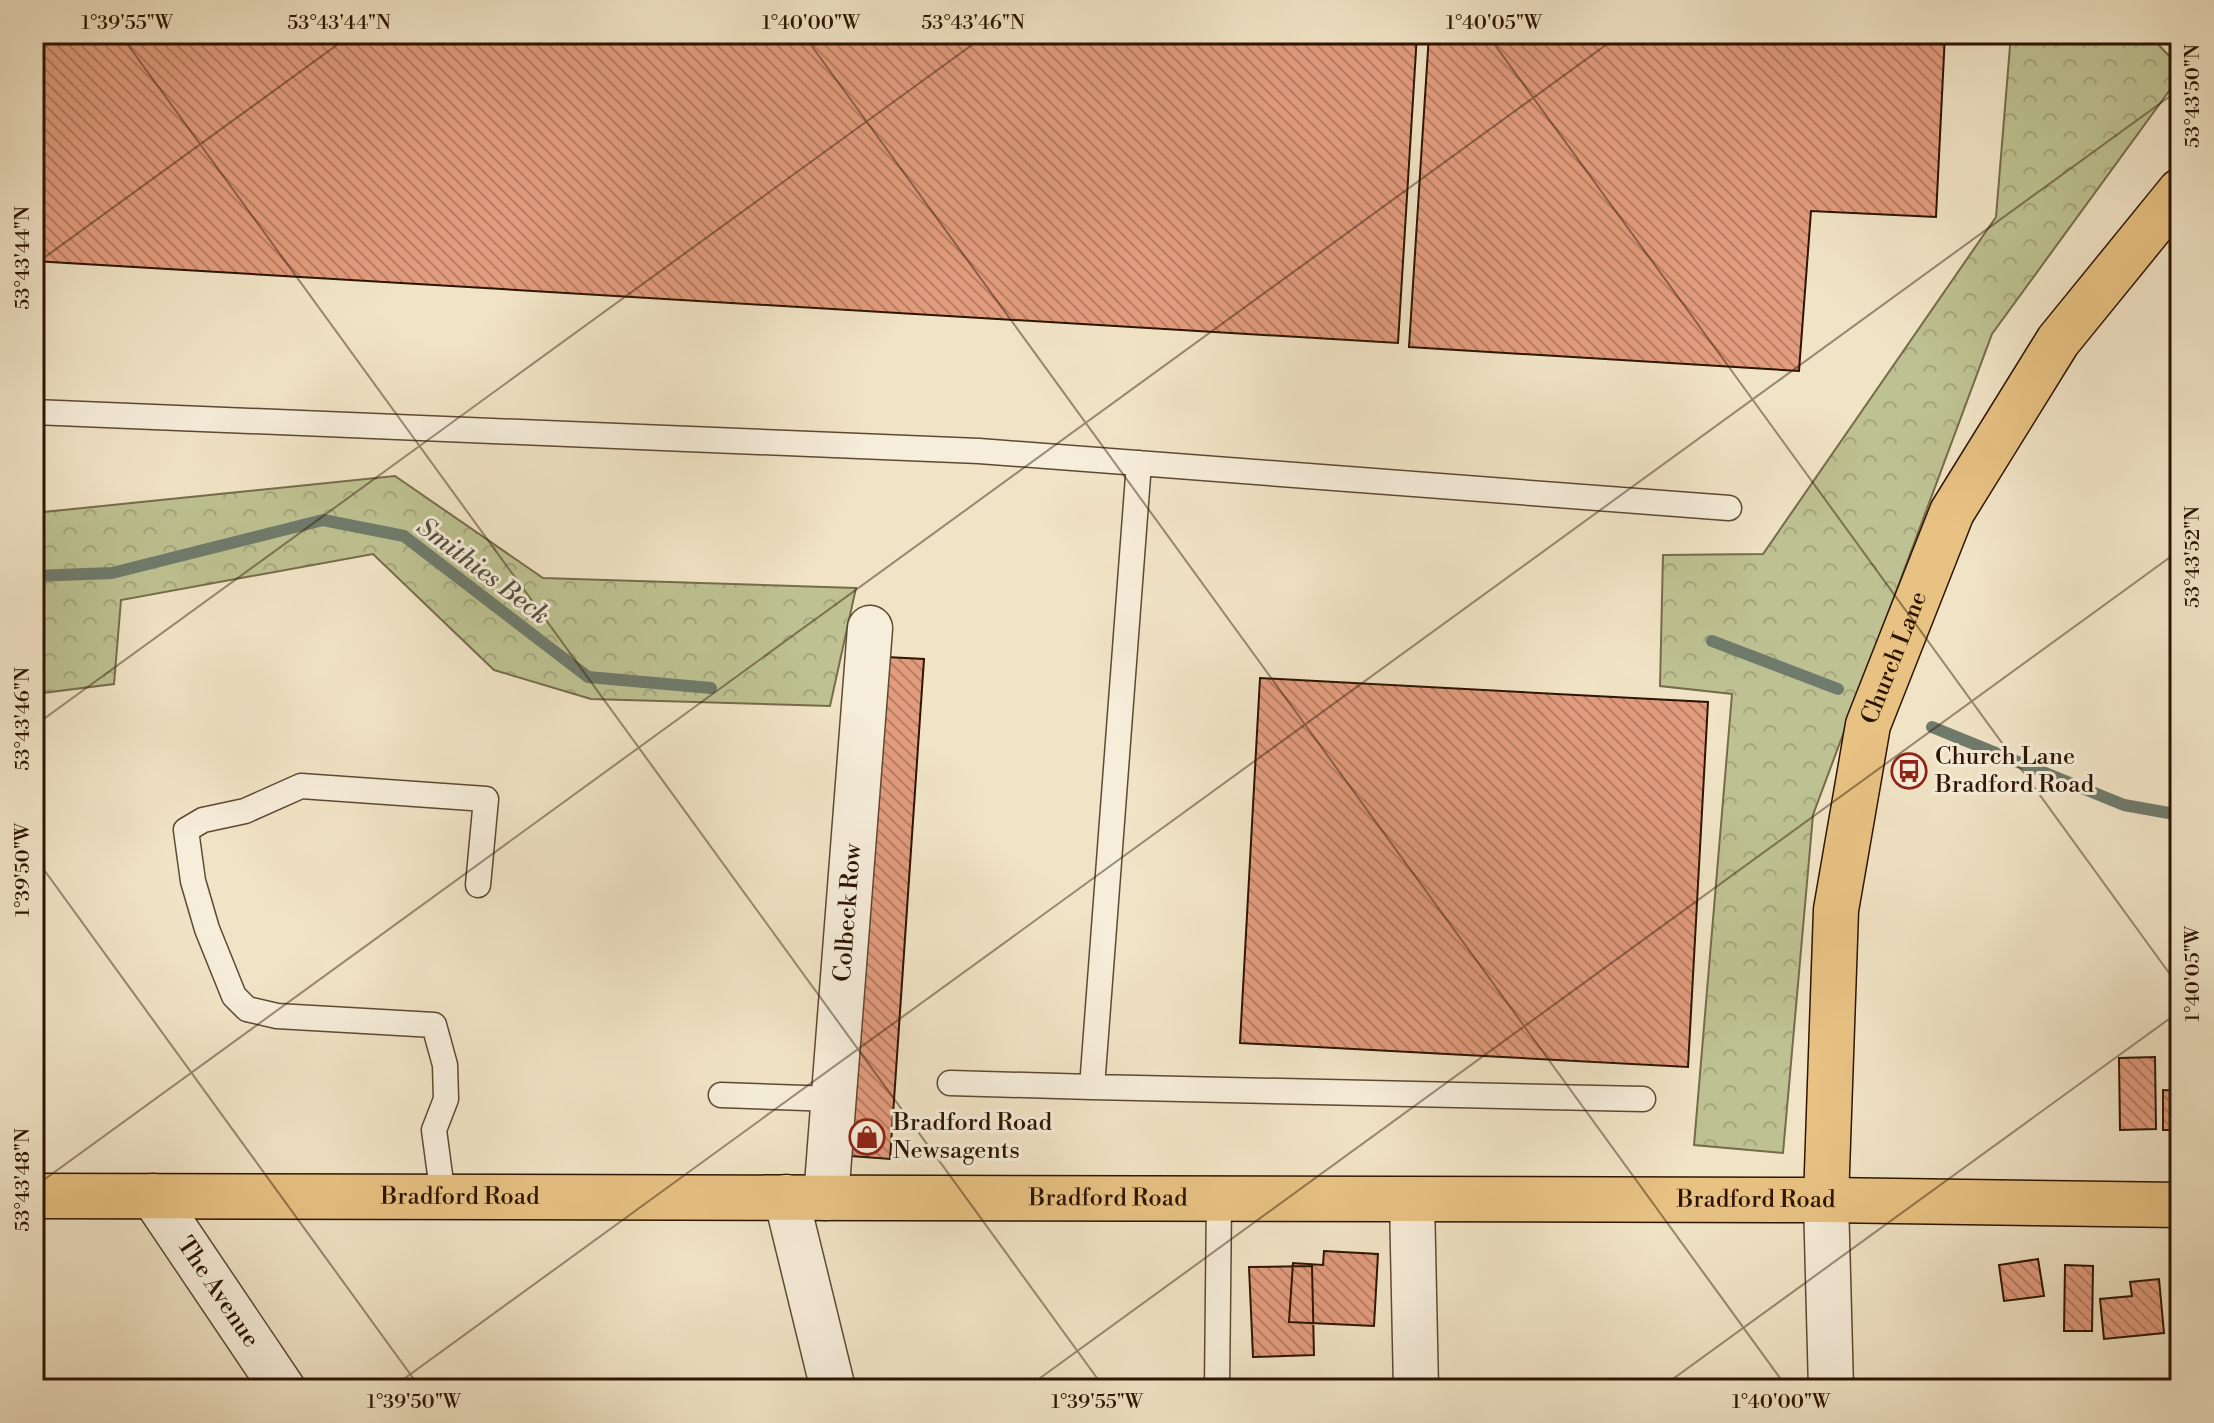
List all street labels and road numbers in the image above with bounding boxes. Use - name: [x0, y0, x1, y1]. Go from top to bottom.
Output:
- street label: Church Lane: [1855, 587, 1934, 729]
- street label: Colbeck Row: [828, 841, 868, 983]
- street label: Bradford Road: [379, 1182, 540, 1212]
- street label: Bradford Road: [1027, 1183, 1188, 1214]
- street label: Bradford Road: [1675, 1185, 1836, 1215]
- street label: The Avenue: [170, 1231, 266, 1353]

